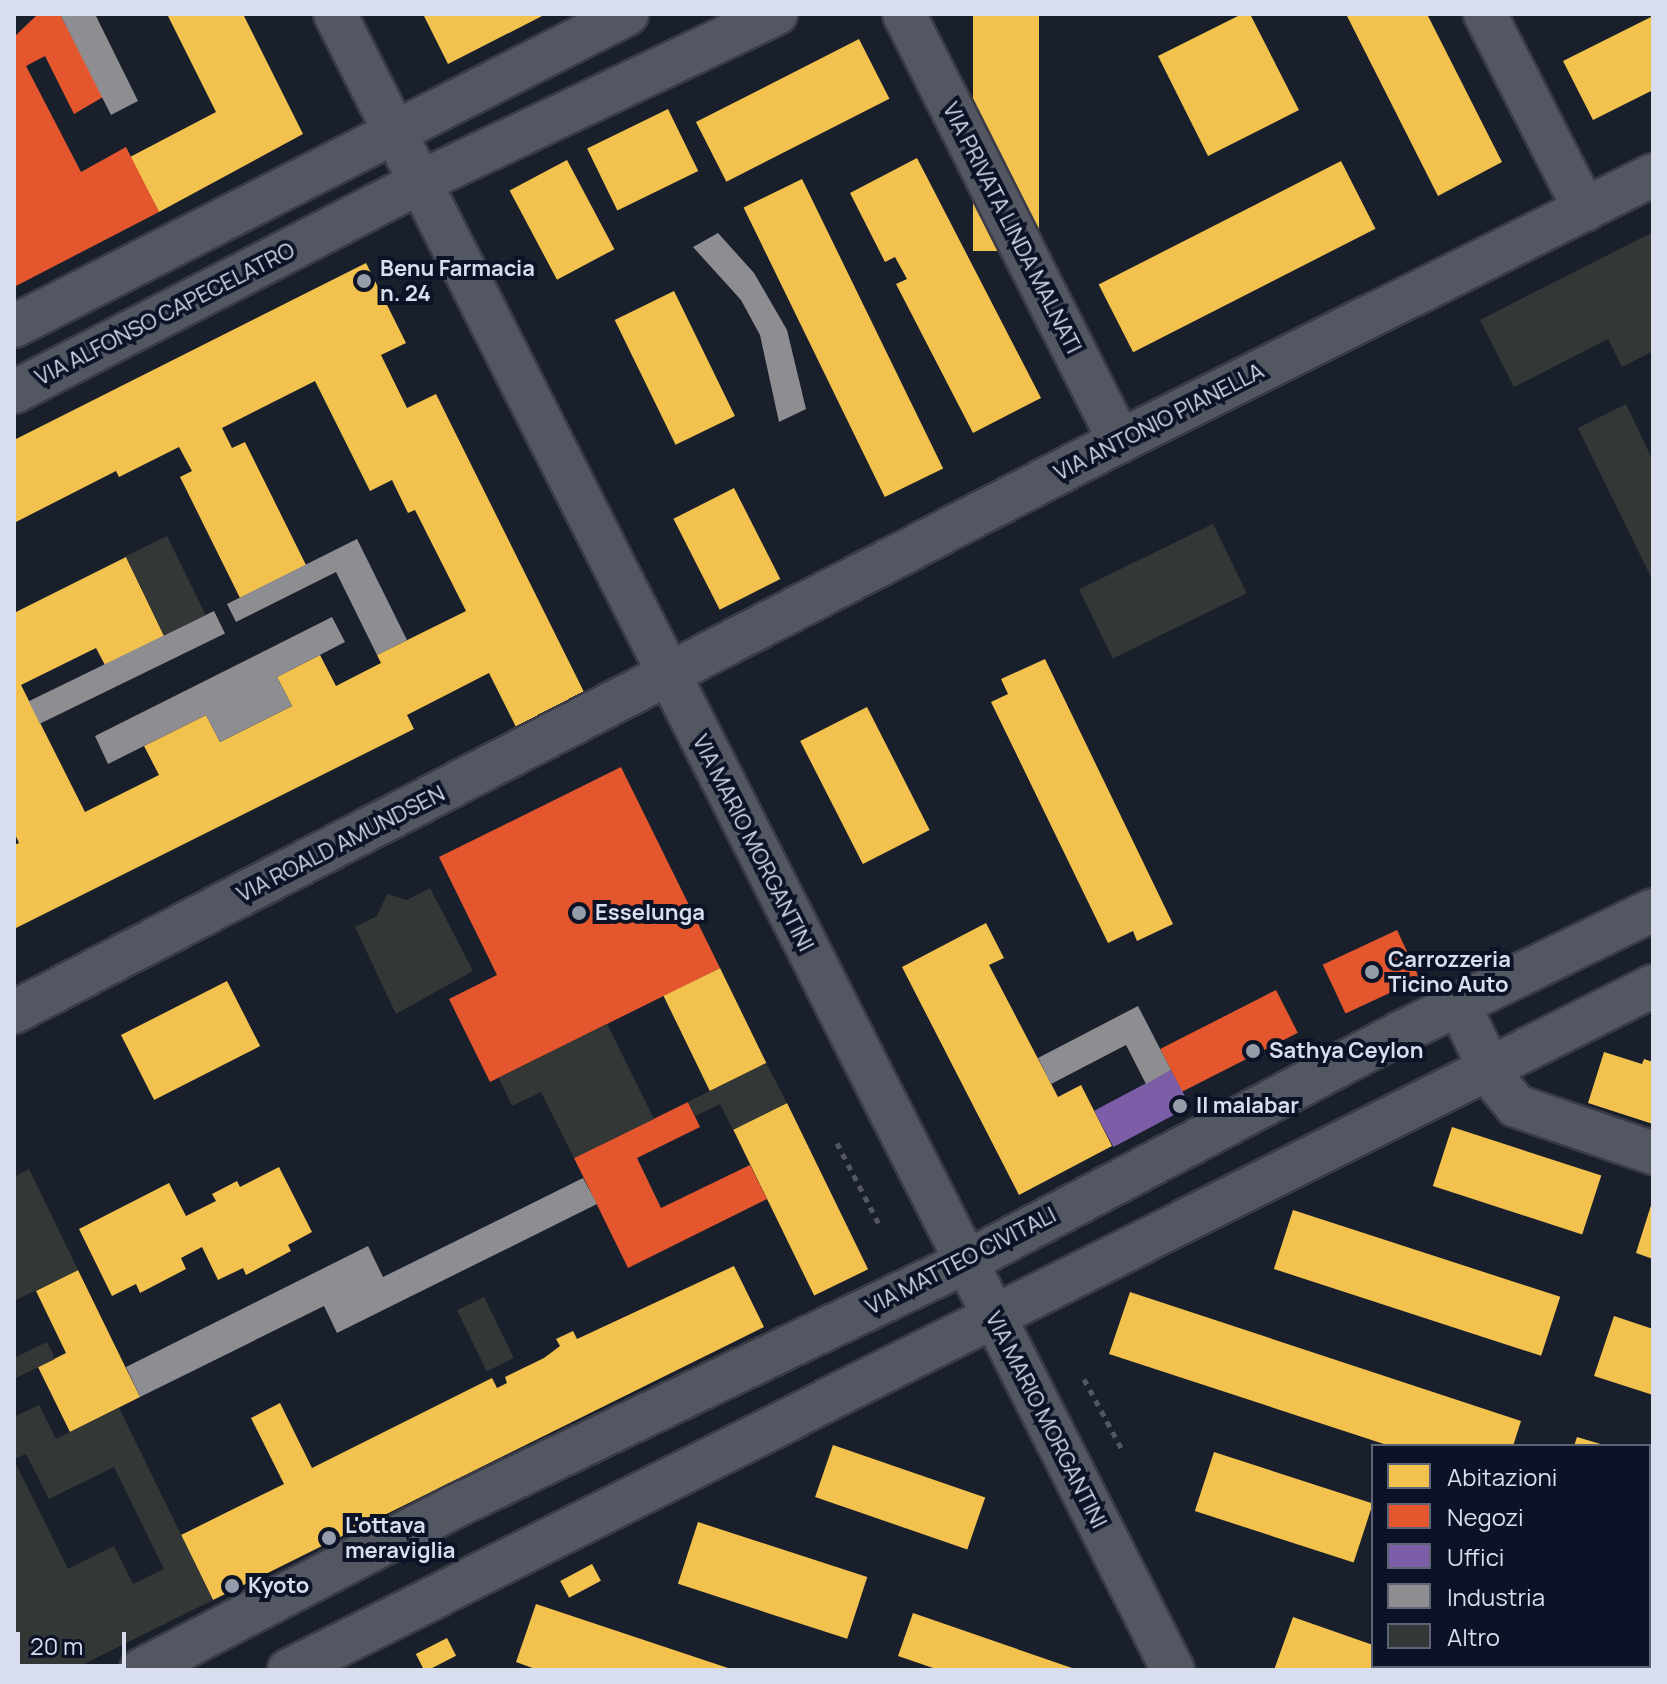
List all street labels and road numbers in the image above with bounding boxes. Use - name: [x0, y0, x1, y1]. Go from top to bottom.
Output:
- street label: VIA PRIVATA LINDA MALNATI: [937, 98, 1087, 358]
- street label: VIA ALFONSO CAPECELATRO: [31, 237, 299, 391]
- street label: VIA ANTONIO PIANELLA: [1050, 358, 1268, 486]
- street label: VIA MARIO MORGANTINI: [687, 730, 819, 956]
- street label: VIA ROALD AMUNDSEN: [233, 780, 449, 908]
- street label: VIA MATTEO CIVITALI: [861, 1202, 1061, 1320]
- street label: VIA MARIO MORGANTINI: [980, 1307, 1112, 1533]

